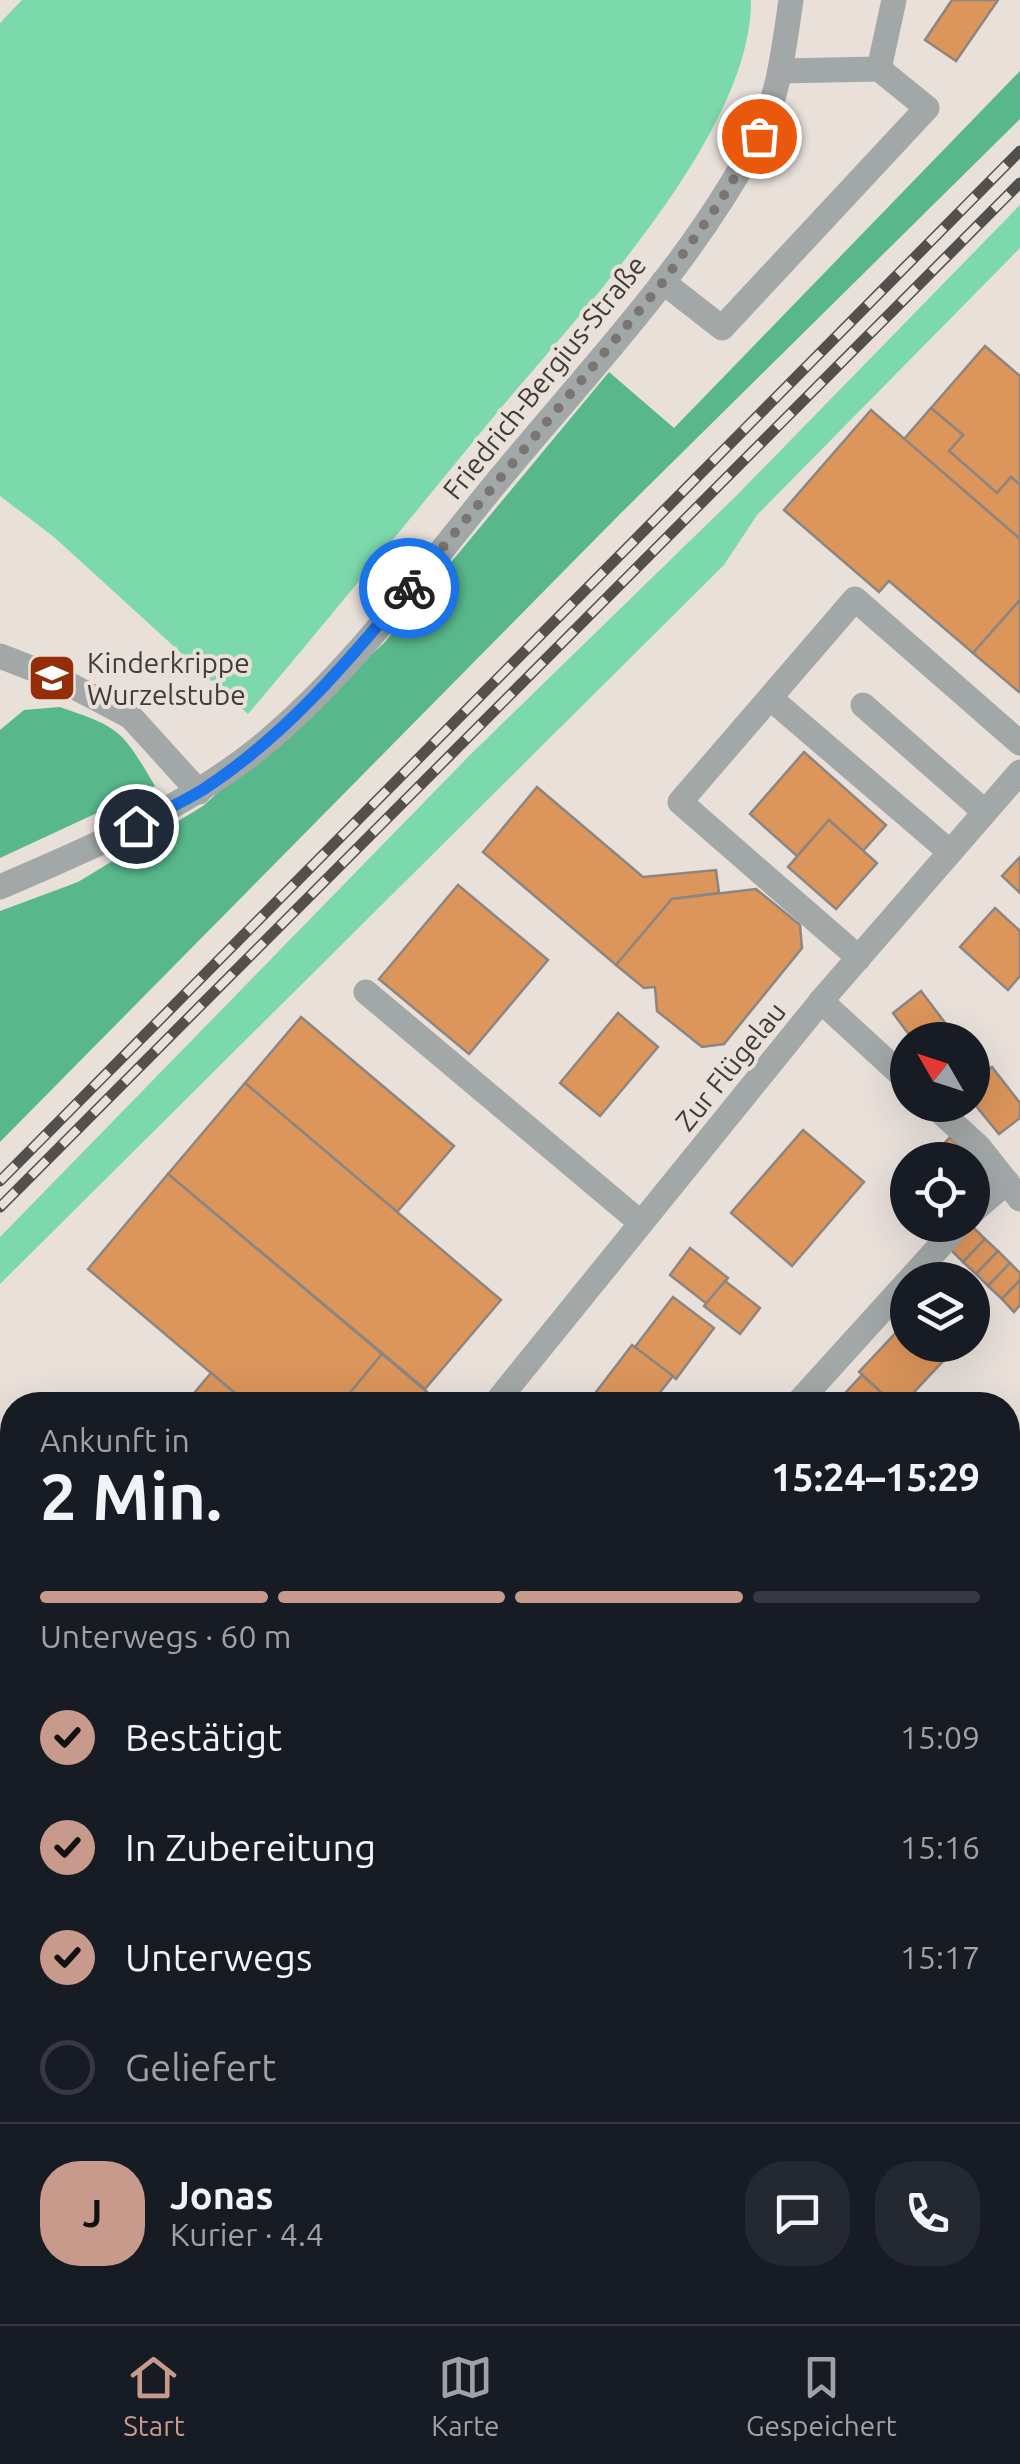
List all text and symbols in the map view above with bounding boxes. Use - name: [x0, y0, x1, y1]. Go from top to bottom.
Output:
- pin: [717, 94, 802, 179]
- icon: bag: [732, 109, 787, 164]
- street label: Friedrich-Bergius-Straße: [436, 249, 652, 505]
- courier: [359, 538, 459, 638]
- icon: bike: [382, 561, 437, 616]
- place label: Kinderkrippe Wurzelstube: [87, 647, 250, 710]
- school or university icon: Kinderkrippe Wurzelstube: [26, 652, 78, 704]
- pin: [94, 784, 179, 869]
- icon: home: [109, 799, 164, 854]
- street label: Zur Flügelau: [669, 996, 791, 1136]
- north arrow: [890, 1022, 990, 1122]
- map controls: [890, 1022, 990, 1362]
- button: locate: [890, 1142, 990, 1242]
- button: layers: [890, 1262, 990, 1362]
- text: Ankunft in: [40, 1422, 190, 1458]
- text: 15:24–15:29: [771, 1456, 980, 1498]
- text: 2 Min.: [40, 1459, 222, 1532]
- text: Unterwegs · 60 m: [40, 1618, 291, 1654]
- icon: check: [40, 1710, 95, 1765]
- text: Bestätigt: [125, 1716, 282, 1758]
- text: 15:09: [900, 1719, 980, 1755]
- icon: check: [40, 1820, 95, 1875]
- text: In Zubereitung: [125, 1826, 376, 1868]
- text: 15:16: [900, 1829, 980, 1865]
- icon: check: [40, 1930, 95, 1985]
- text: Unterwegs: [125, 1936, 312, 1978]
- text: 15:17: [900, 1939, 980, 1975]
- text: Geliefert: [125, 2046, 276, 2088]
- button: chat: [745, 2161, 850, 2266]
- button: phone: [875, 2161, 980, 2266]
- text: Jonas: [170, 2174, 273, 2216]
- text: J: [83, 2192, 102, 2234]
- text: Kurier · 4.4: [170, 2216, 324, 2252]
- tab: Start: [123, 2350, 185, 2441]
- tab: Karte: [431, 2350, 500, 2441]
- tab: Gespeichert: [746, 2350, 897, 2441]

